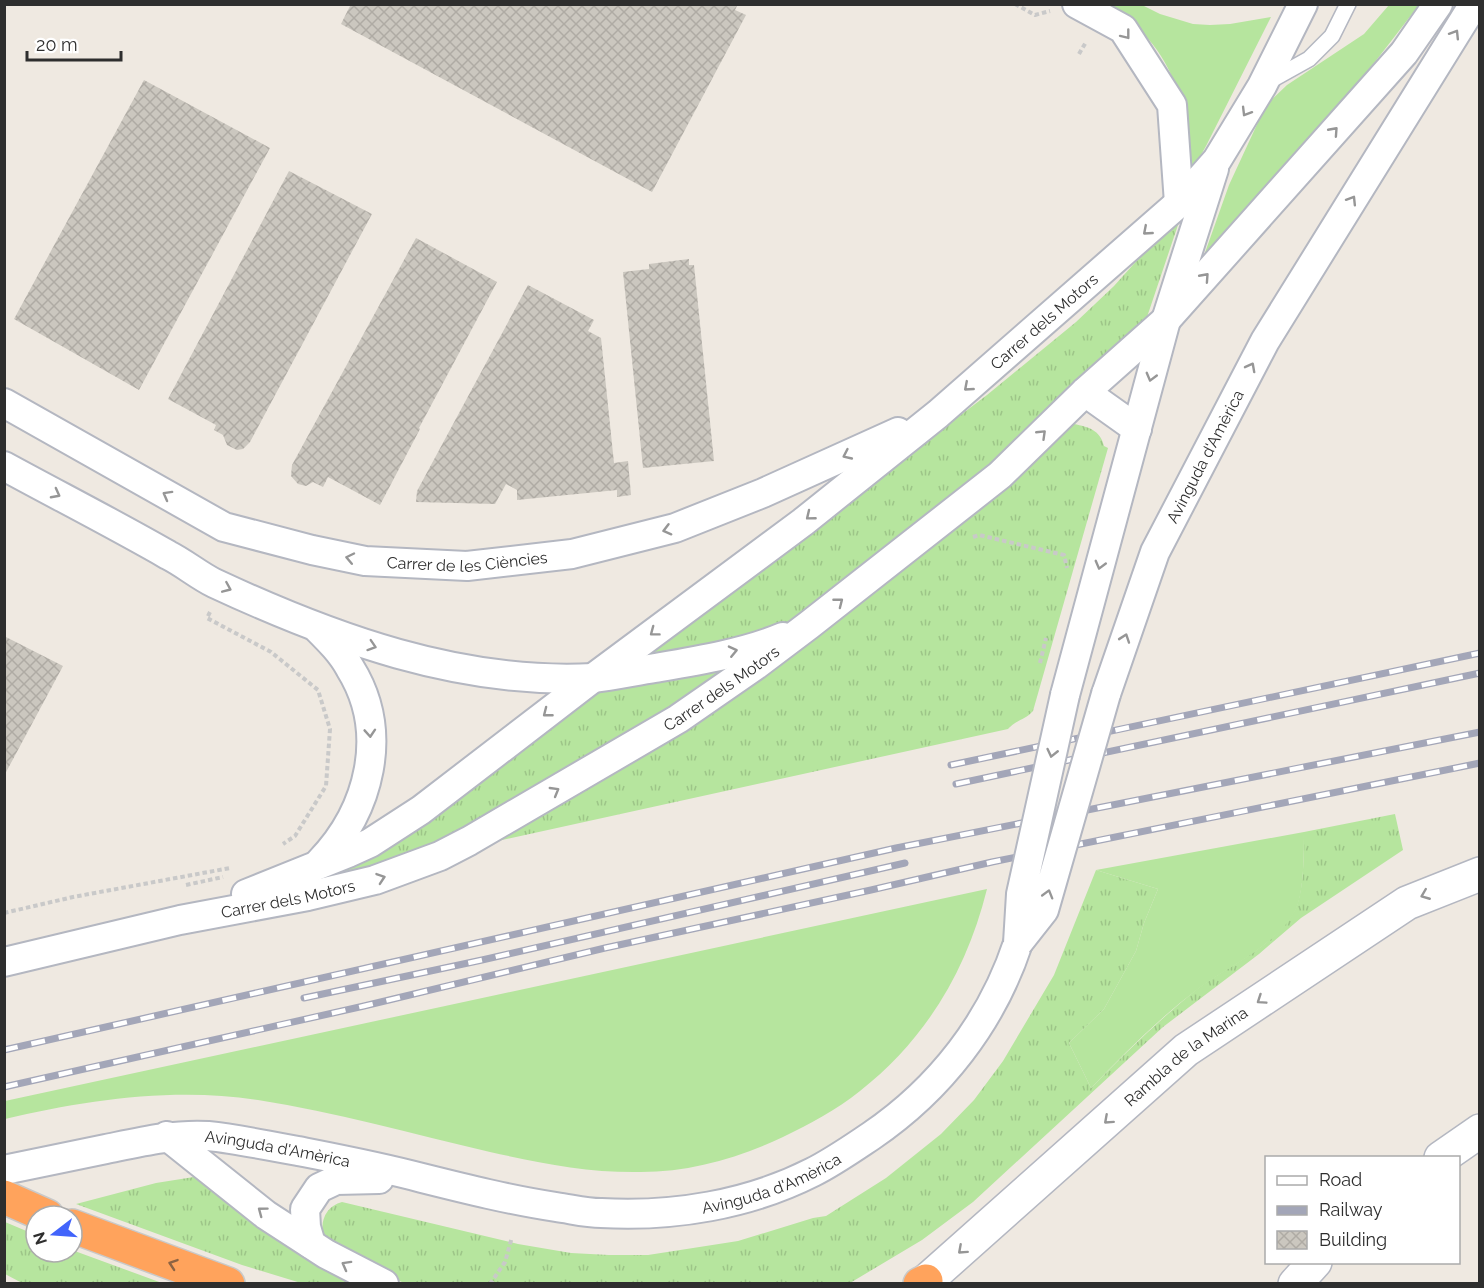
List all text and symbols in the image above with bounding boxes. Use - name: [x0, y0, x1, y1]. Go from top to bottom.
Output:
- scale bar: [27, 24, 122, 62]
- one-way arrow: [1118, 28, 1129, 39]
- one-way arrow: [1448, 30, 1459, 41]
- text: 20 m: [36, 34, 78, 55]
- one-way arrow: [1242, 106, 1253, 116]
- one-way arrow: [1327, 127, 1338, 138]
- one-way arrow: [1345, 196, 1357, 206]
- one-way arrow: [1143, 224, 1153, 235]
- street label: Carrer dels Motors: [987, 269, 1102, 374]
- one-way arrow: [1198, 273, 1209, 283]
- one-way arrow: [1244, 362, 1256, 373]
- one-way arrow: [1146, 371, 1158, 382]
- one-way arrow: [964, 380, 975, 391]
- street label: Avinguda d'Amèrica: [1163, 387, 1248, 526]
- one-way arrow: [1035, 430, 1045, 441]
- one-way arrow: [842, 448, 853, 460]
- one-way arrow: [50, 487, 60, 498]
- one-way arrow: [163, 490, 173, 502]
- one-way arrow: [806, 508, 817, 519]
- one-way arrow: [662, 523, 672, 535]
- street label: Carrer de les Ciències: [386, 548, 549, 576]
- one-way arrow: [345, 552, 355, 565]
- one-way arrow: [1095, 560, 1108, 570]
- one-way arrow: [220, 581, 231, 593]
- one-way arrow: [833, 598, 844, 609]
- one-way arrow: [650, 625, 661, 636]
- one-way arrow: [1118, 633, 1130, 644]
- one-way arrow: [366, 639, 377, 651]
- street label: Carrer dels Motors: [660, 642, 783, 735]
- one-way arrow: [728, 646, 738, 659]
- one-way arrow: [542, 706, 553, 717]
- one-way arrow: [363, 728, 376, 737]
- one-way arrow: [1047, 747, 1060, 757]
- one-way arrow: [549, 787, 559, 799]
- one-way arrow: [375, 872, 386, 885]
- street label: Carrer dels Motors: [219, 876, 357, 922]
- one-way arrow: [1420, 888, 1431, 900]
- one-way arrow: [1041, 889, 1053, 900]
- one-way arrow: [1257, 993, 1268, 1004]
- street label: Rambla de la Marina: [1120, 1003, 1251, 1110]
- one-way arrow: [1104, 1113, 1115, 1124]
- street label: Avinguda d'Amèrica: [204, 1127, 352, 1171]
- street label: Avinguda d'Amèrica: [700, 1149, 845, 1218]
- legend: [1265, 1156, 1460, 1264]
- text: Road: [1319, 1169, 1362, 1190]
- text: Railway: [1319, 1199, 1383, 1220]
- north arrow: [24, 1204, 84, 1264]
- one-way arrow: [257, 1208, 268, 1219]
- text: Building: [1319, 1229, 1387, 1250]
- text: N: [29, 1230, 51, 1247]
- one-way arrow: [958, 1242, 969, 1253]
- one-way arrow: [168, 1259, 179, 1272]
- one-way arrow: [342, 1261, 353, 1272]

